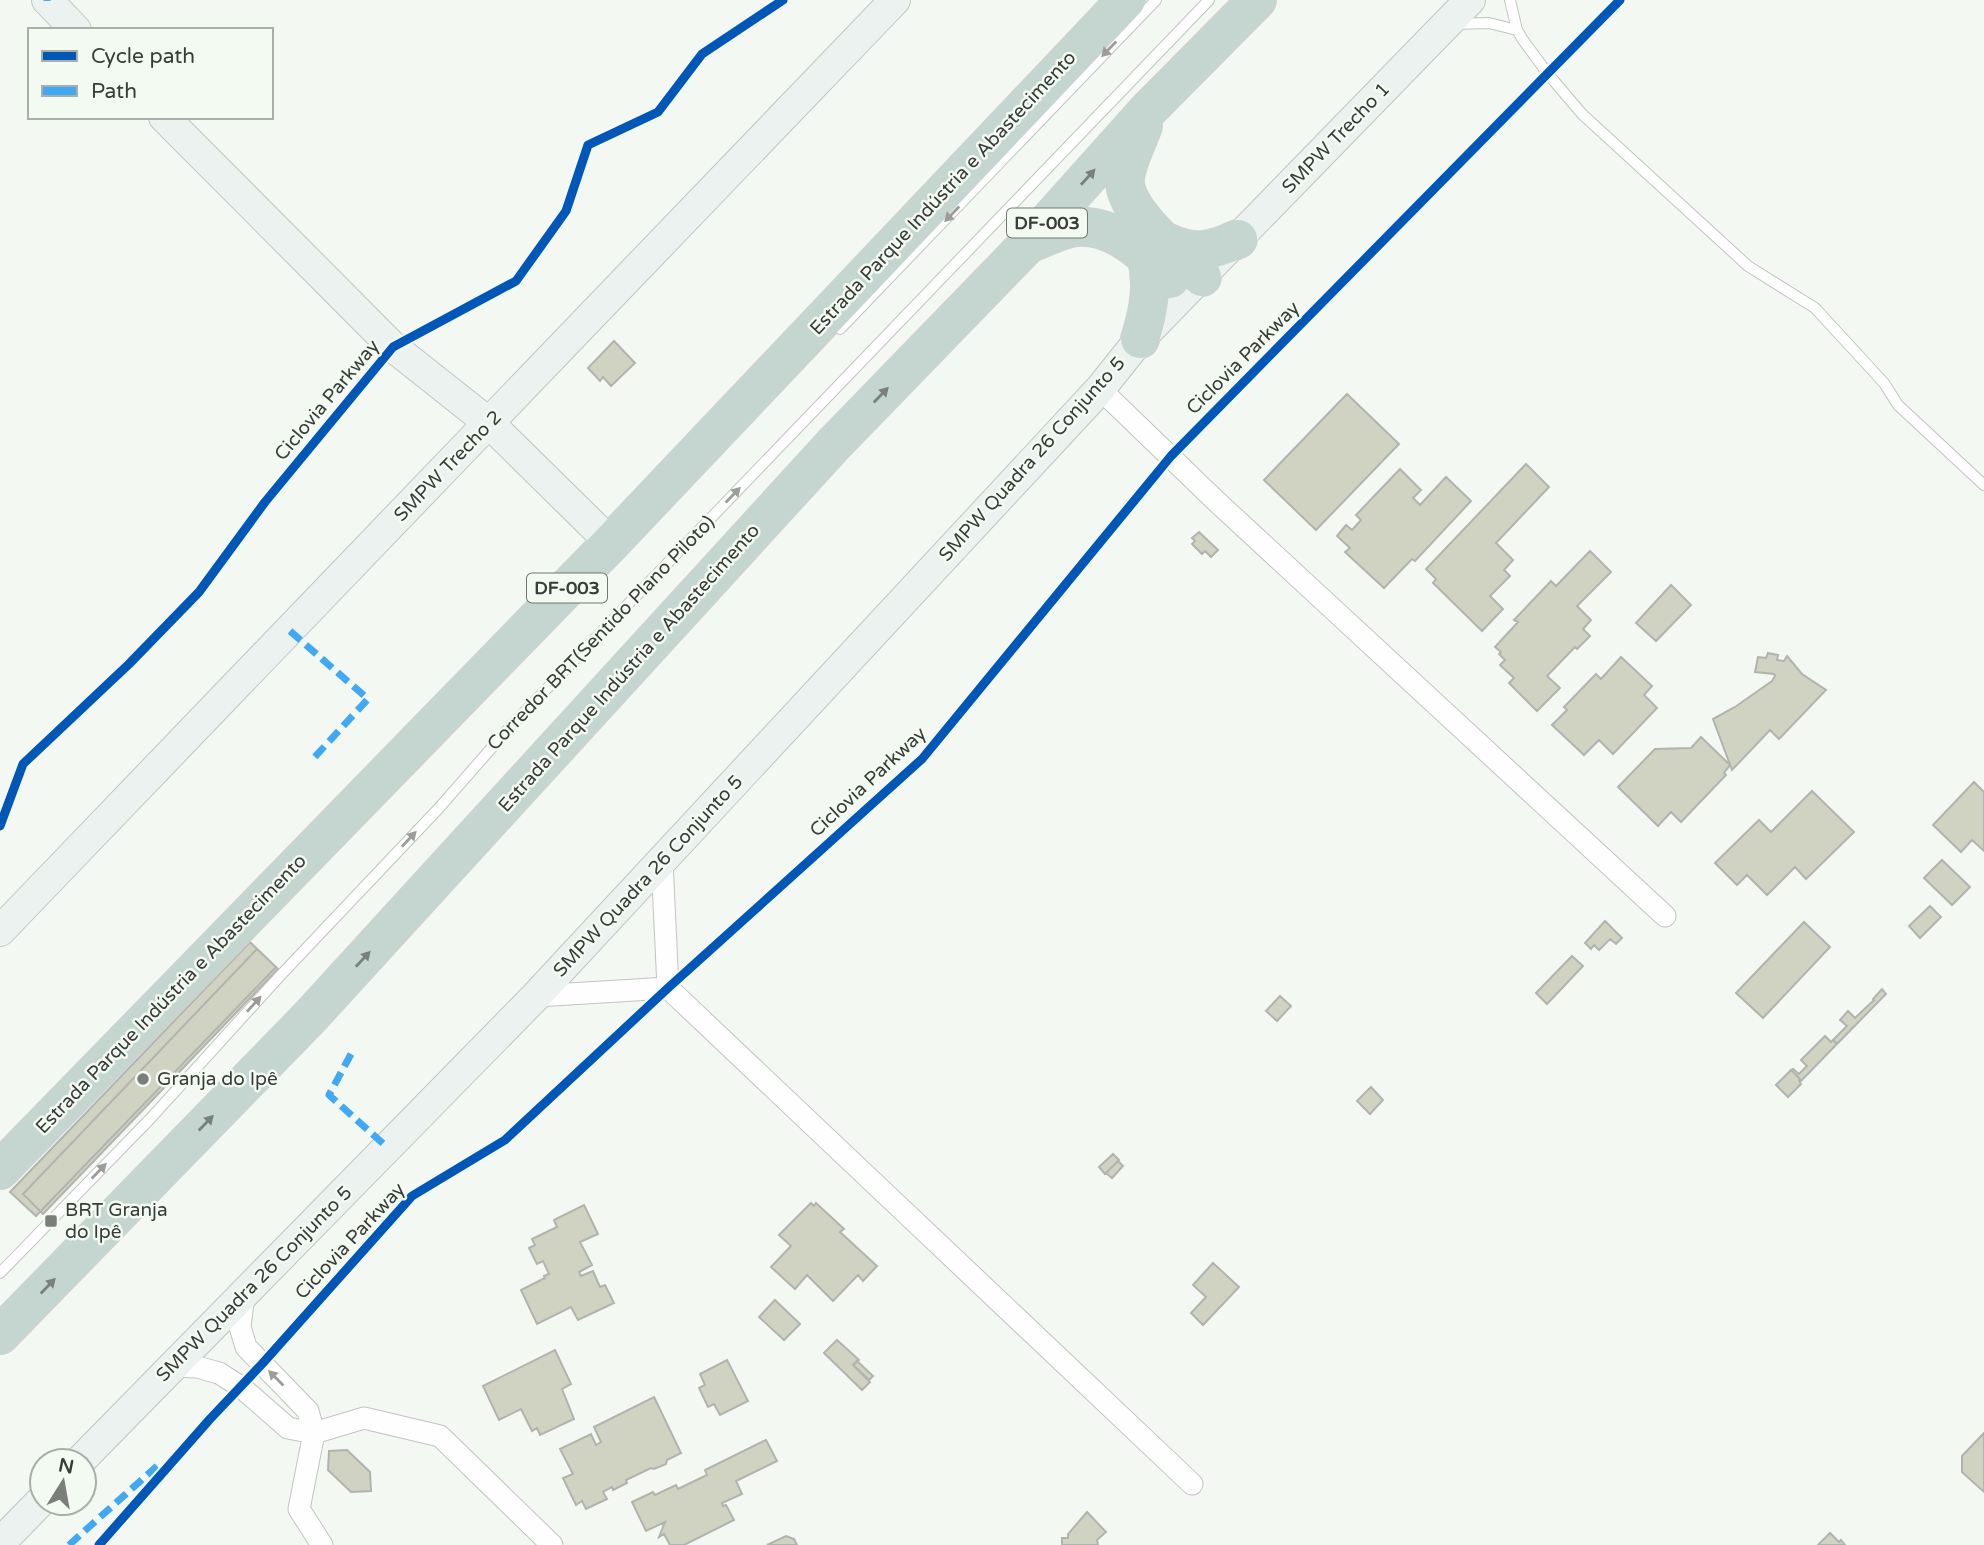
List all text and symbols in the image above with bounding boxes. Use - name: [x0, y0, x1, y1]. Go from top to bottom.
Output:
- legend: [28, 28, 273, 119]
- one-way arrow: [1101, 40, 1117, 57]
- text: Cycle path: [91, 44, 195, 69]
- street label: Estrada Parque Indústria e Abastecimento: [805, 47, 1081, 339]
- street label: SMPW Trecho 1: [1278, 78, 1394, 198]
- text: Path: [91, 79, 137, 104]
- one-way arrow: [1080, 169, 1096, 186]
- one-way arrow: [944, 205, 960, 222]
- road number: DF-003: [1007, 208, 1087, 238]
- street label: Ciclovia Parkway: [1182, 297, 1304, 419]
- street label: Ciclovia Parkway: [270, 335, 384, 465]
- street label: SMPW Quadra 26 Conjunto 5: [934, 352, 1130, 566]
- one-way arrow: [873, 387, 890, 404]
- street label: SMPW Trecho 2: [390, 406, 506, 526]
- one-way arrow: [725, 487, 741, 504]
- street label: Corredor BRT(Sentido Plano Piloto): [483, 511, 719, 755]
- street label: Estrada Parque Indústria e Abastecimento: [494, 520, 764, 816]
- road number: DF-003: [527, 574, 607, 602]
- street label: Ciclovia Parkway: [805, 723, 931, 841]
- street label: SMPW Quadra 26 Conjunto 5: [549, 771, 747, 981]
- one-way arrow: [401, 831, 417, 848]
- street label: Estrada Parque Indústria e Abastecimento: [31, 850, 311, 1138]
- one-way arrow: [355, 950, 371, 968]
- one-way arrow: [245, 996, 261, 1013]
- place label: Granja do Ipê: [157, 1068, 278, 1090]
- marker: Granja do Ipê: [135, 1071, 151, 1087]
- one-way arrow: [198, 1115, 215, 1132]
- one-way arrow: [90, 1163, 106, 1180]
- street label: Ciclovia Parkway: [291, 1178, 409, 1304]
- street label: SMPW Quadra 26 Conjunto 5: [152, 1182, 356, 1386]
- place label: BRT Granja do Ipê: [65, 1199, 168, 1243]
- marker: BRT Granja do Ipê: [43, 1213, 59, 1229]
- one-way arrow: [39, 1278, 56, 1295]
- one-way arrow: [268, 1371, 285, 1387]
- north arrow: [28, 1447, 98, 1517]
- text: N: [56, 1454, 76, 1479]

